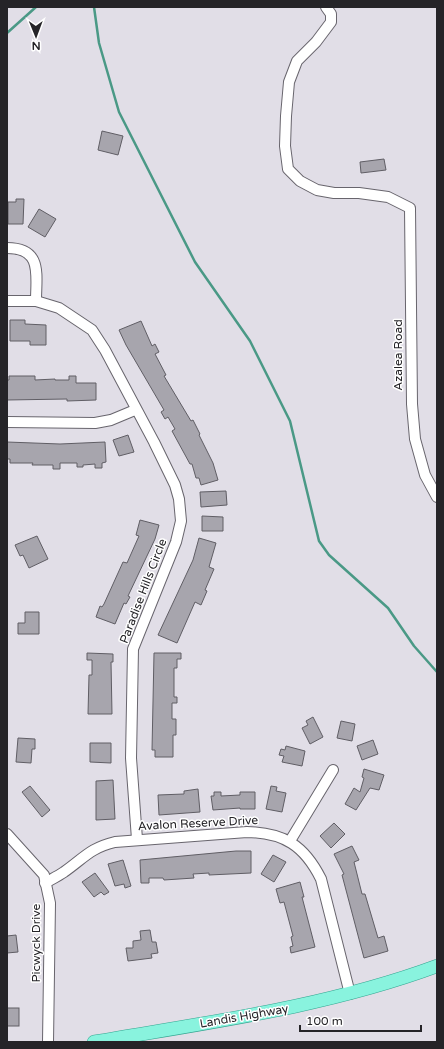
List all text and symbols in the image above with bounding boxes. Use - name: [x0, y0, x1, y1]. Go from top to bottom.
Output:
- north arrow: [16, 16, 56, 56]
- text: N: [32, 39, 41, 52]
- street label: Azalea Road: [391, 319, 405, 391]
- street label: Paradise Hills Circle: [117, 537, 169, 645]
- street label: Avalon Reserve Drive: [137, 813, 259, 833]
- street label: Picwyck Drive: [29, 903, 43, 982]
- street label: Landis Highway: [199, 1001, 290, 1031]
- scale bar: [300, 1007, 421, 1033]
- text: 100 m: [306, 1014, 343, 1028]

